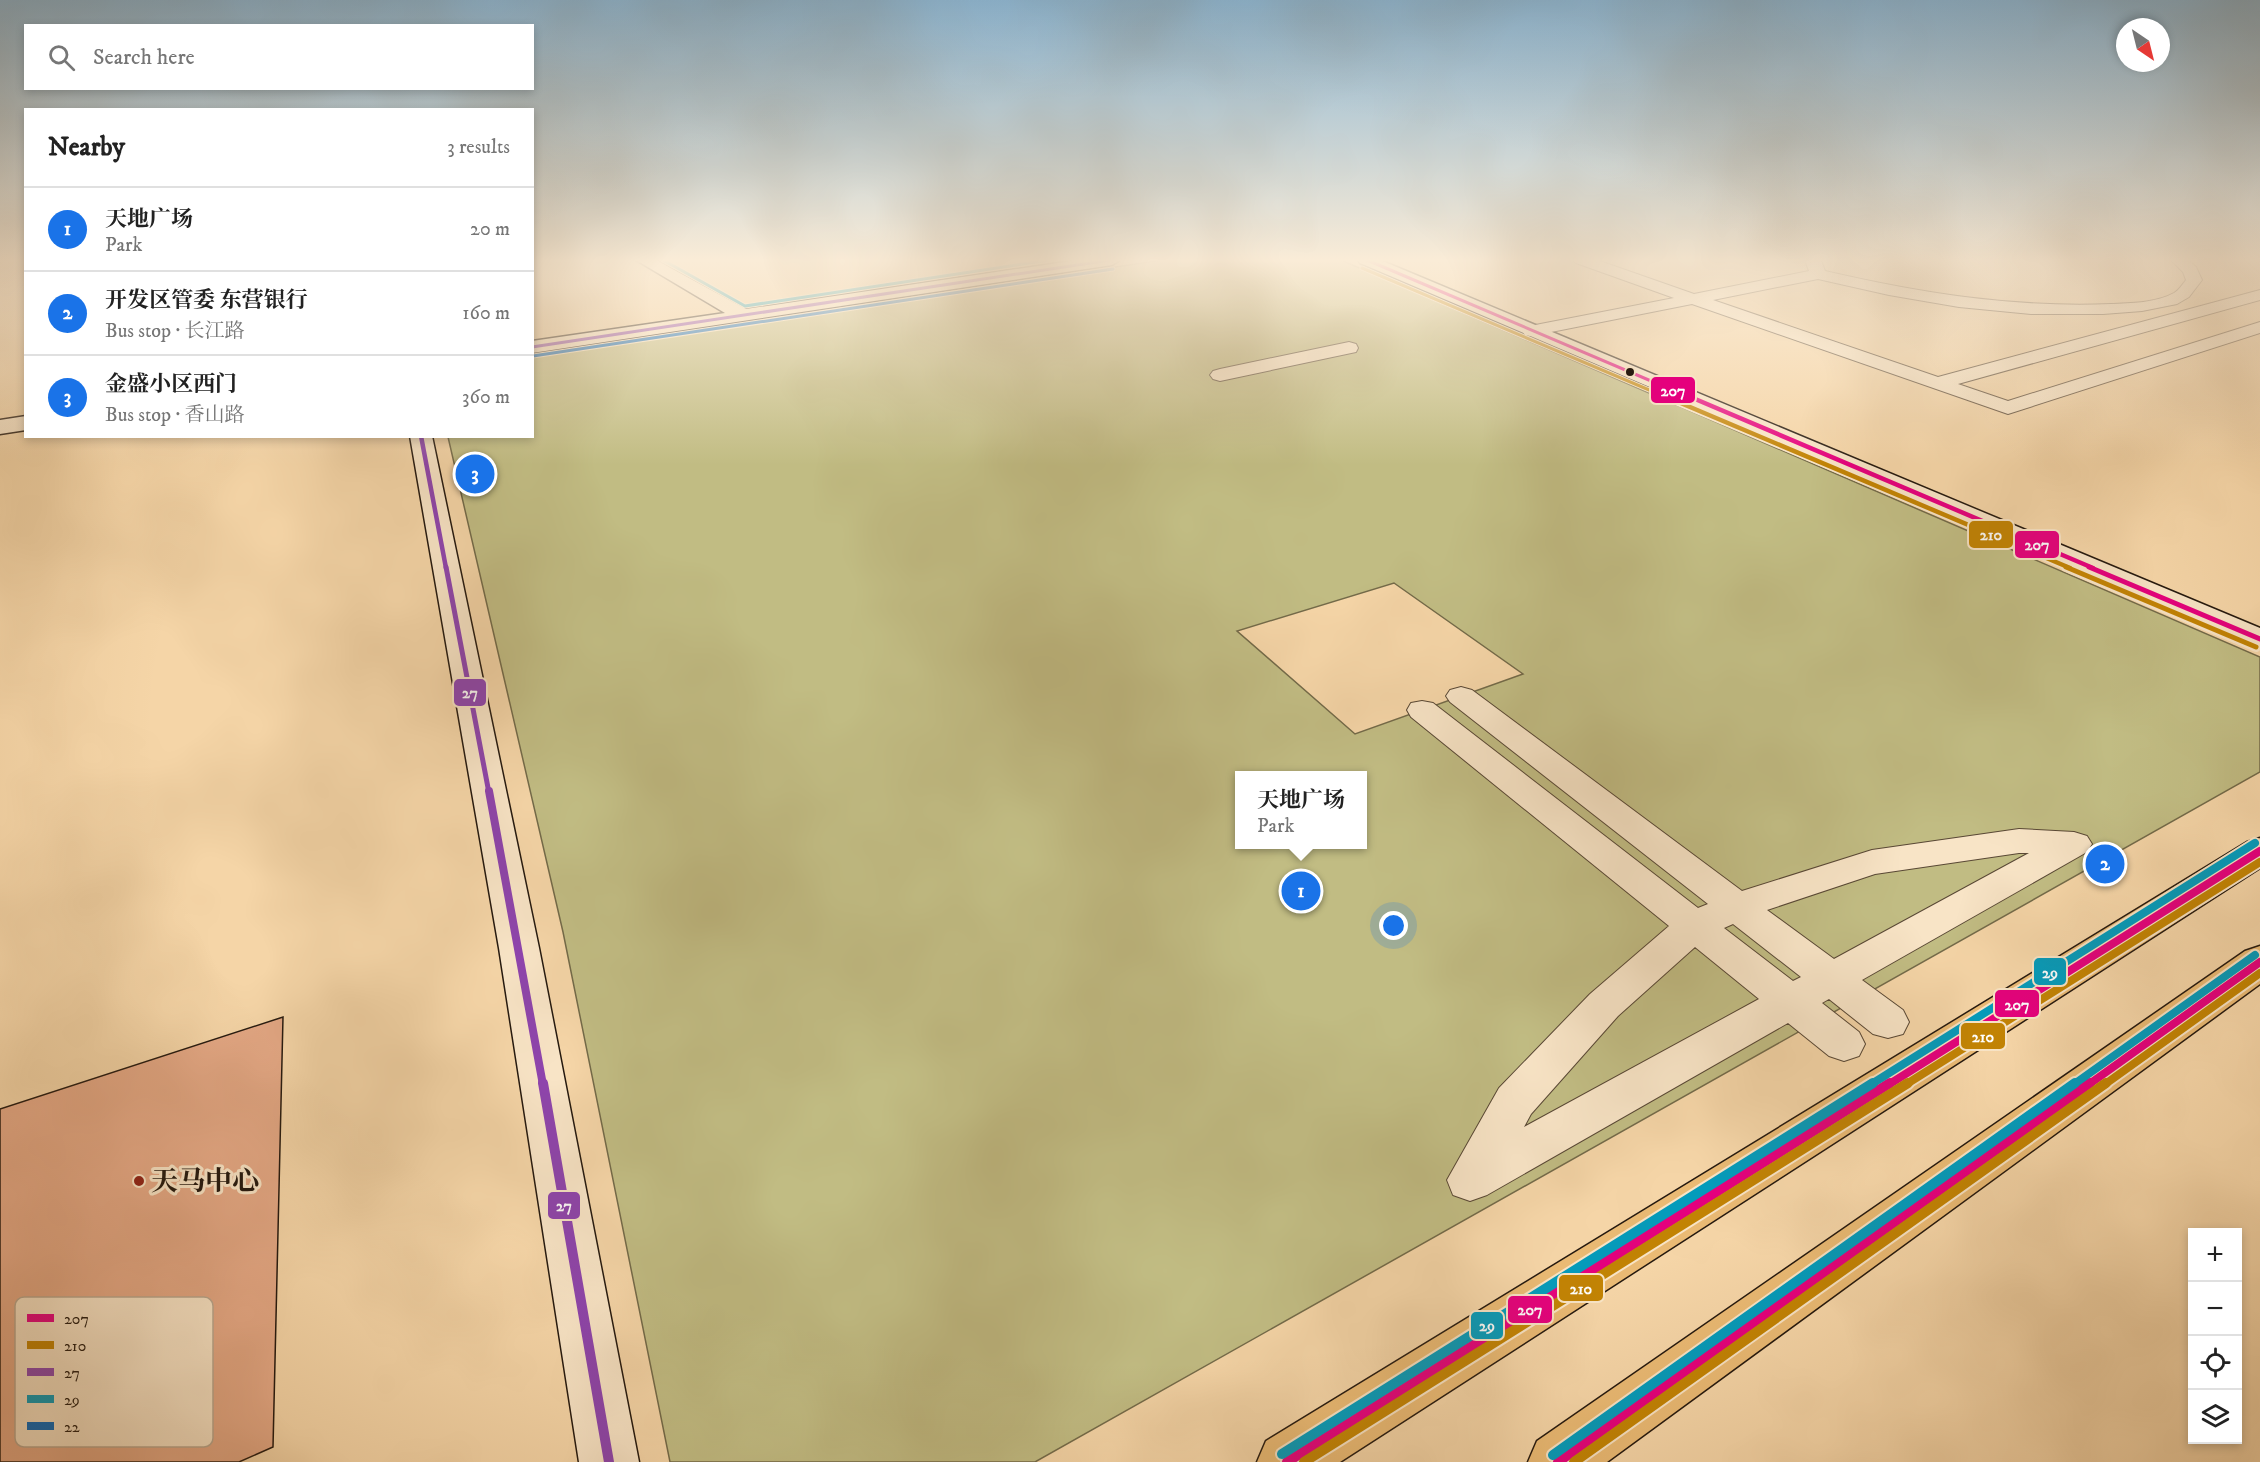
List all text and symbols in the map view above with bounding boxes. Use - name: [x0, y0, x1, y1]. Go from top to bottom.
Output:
- north arrow: [2116, 18, 2170, 72]
- search box: [24, 24, 534, 90]
- icon: search: [45, 41, 78, 74]
- text: Search here: [93, 44, 195, 71]
- text: Nearby: [48, 131, 125, 164]
- text: 3 results: [447, 135, 510, 160]
- text: 天地广场: [105, 206, 193, 233]
- text: 1: [64, 217, 71, 242]
- text: 20 m: [470, 217, 510, 242]
- text: Park: [105, 233, 142, 258]
- text: 开发区管委 东营银行: [105, 287, 308, 314]
- text: 2: [63, 301, 72, 326]
- text: 160 m: [462, 301, 510, 326]
- text: Bus stop · 长江路: [105, 319, 245, 344]
- unlabelled marker: [1624, 366, 1636, 378]
- text: 金盛小区西门: [105, 371, 237, 398]
- line badge: 207: [1650, 376, 1696, 404]
- text: 207: [1661, 381, 1685, 401]
- text: 3: [64, 385, 71, 410]
- text: 360 m: [462, 385, 510, 410]
- text: Bus stop · 香山路: [105, 403, 245, 428]
- pin: 3: [456, 452, 494, 496]
- line badge: 210: [1968, 520, 2014, 549]
- text: 210: [1980, 525, 2003, 545]
- line badge: 207: [2014, 530, 2060, 559]
- text: 207: [2025, 535, 2049, 555]
- line badge: 27: [453, 678, 487, 707]
- text: 27: [462, 683, 478, 703]
- popup: [1235, 771, 1367, 849]
- text: 天地广场: [1257, 787, 1345, 814]
- text: Park: [1257, 814, 1294, 839]
- pin: 2: [2086, 842, 2124, 886]
- pin: 1: [1282, 868, 1320, 914]
- your location: [1379, 911, 1408, 940]
- line badge: 29: [2033, 957, 2067, 986]
- text: 29: [2042, 963, 2058, 983]
- line badge: 207: [1994, 989, 2040, 1018]
- text: 207: [2005, 995, 2029, 1015]
- line badge: 210: [1960, 1022, 2006, 1050]
- text: 210: [1972, 1027, 1995, 1047]
- place label: 天马中心: [151, 1165, 259, 1199]
- marker: 天马中心: [132, 1174, 146, 1188]
- line badge: 27: [547, 1191, 581, 1220]
- text: 27: [556, 1196, 572, 1216]
- map controls: [2188, 1228, 2242, 1444]
- button: +: [2188, 1228, 2242, 1282]
- line badge: 210: [1558, 1274, 1604, 1302]
- text: 210: [1570, 1279, 1593, 1299]
- button: −: [2188, 1282, 2242, 1336]
- line badge: 207: [1507, 1295, 1553, 1324]
- legend: [15, 1297, 213, 1447]
- text: 207: [1518, 1300, 1542, 1320]
- text: 207: [64, 1309, 89, 1329]
- line badge: 29: [1470, 1311, 1504, 1340]
- text: 29: [1479, 1316, 1495, 1336]
- text: 210: [64, 1336, 86, 1356]
- button: locate: [2188, 1336, 2242, 1390]
- text: 27: [64, 1363, 80, 1383]
- text: 29: [64, 1390, 80, 1410]
- button: layers: [2188, 1390, 2242, 1444]
- text: 22: [64, 1417, 80, 1437]

